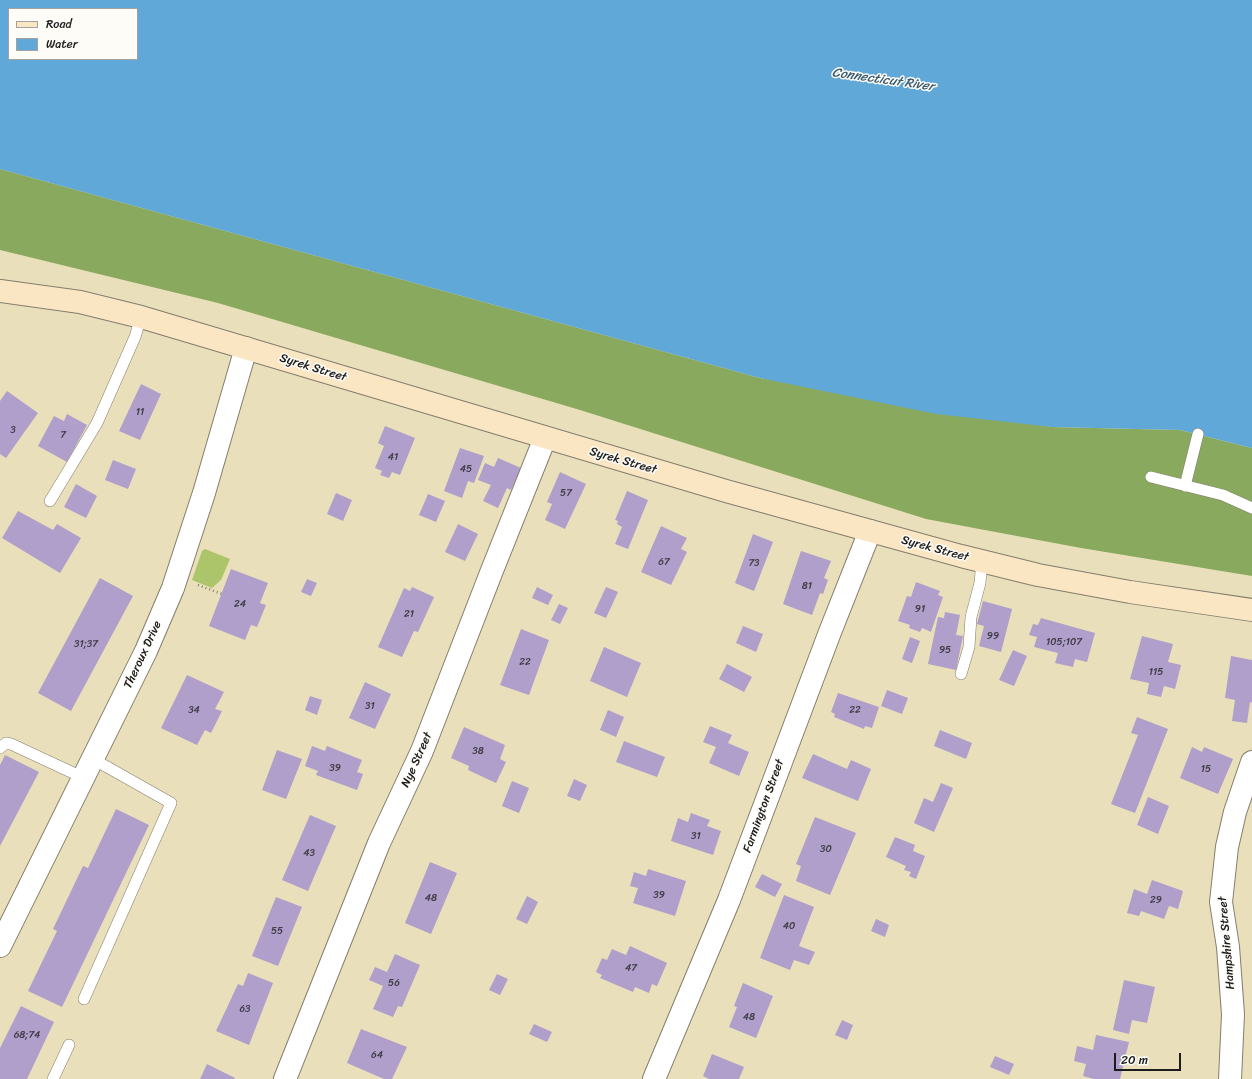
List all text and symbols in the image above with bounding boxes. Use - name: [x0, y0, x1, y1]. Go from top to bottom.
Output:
- legend: [8, 8, 138, 60]
- text: Road: [46, 13, 72, 35]
- text: Water: [46, 33, 78, 55]
- water label: Connecticut River: [831, 65, 935, 95]
- street label: Syrek Street: [278, 351, 348, 385]
- house number: 11: [136, 406, 144, 418]
- house number: 3: [10, 424, 16, 436]
- house number: 7: [60, 429, 66, 441]
- street label: Syrek Street: [588, 445, 658, 477]
- house number: 41: [388, 451, 398, 463]
- house number: 45: [460, 463, 472, 475]
- house number: 57: [560, 487, 572, 499]
- street label: Syrek Street: [900, 533, 970, 565]
- house number: 67: [658, 556, 670, 568]
- house number: 73: [748, 557, 760, 569]
- house number: 81: [802, 580, 812, 592]
- house number: 24: [234, 598, 246, 610]
- house number: 91: [915, 603, 925, 615]
- house number: 21: [404, 608, 414, 620]
- street label: Theroux Drive: [121, 619, 165, 691]
- house number: 99: [987, 630, 999, 642]
- house number: 105;107: [1046, 636, 1082, 648]
- house number: 31;37: [74, 638, 98, 650]
- house number: 95: [939, 644, 951, 656]
- house number: 22: [519, 656, 531, 668]
- house number: 115: [1149, 666, 1163, 678]
- house number: 31: [365, 700, 375, 712]
- house number: 34: [188, 704, 200, 716]
- house number: 22: [849, 704, 861, 716]
- street label: Nye Street: [398, 730, 436, 790]
- house number: 38: [472, 745, 484, 757]
- street label: Farmington Street: [740, 757, 788, 855]
- house number: 39: [329, 762, 341, 774]
- house number: 15: [1201, 763, 1211, 775]
- house number: 31: [691, 830, 701, 842]
- house number: 30: [820, 843, 832, 855]
- house number: 43: [303, 847, 315, 859]
- house number: 39: [653, 889, 665, 901]
- house number: 48: [425, 892, 437, 904]
- house number: 29: [1150, 894, 1162, 906]
- street label: Hampshire Street: [1216, 896, 1238, 990]
- house number: 40: [783, 920, 795, 932]
- house number: 55: [271, 925, 283, 937]
- house number: 47: [625, 962, 637, 974]
- house number: 56: [388, 977, 400, 989]
- house number: 63: [239, 1003, 251, 1015]
- house number: 48: [743, 1011, 755, 1023]
- house number: 68;74: [14, 1029, 40, 1041]
- scale bar: [1116, 1045, 1183, 1071]
- house number: 64: [371, 1049, 383, 1061]
- text: 20 m: [1121, 1049, 1148, 1071]

